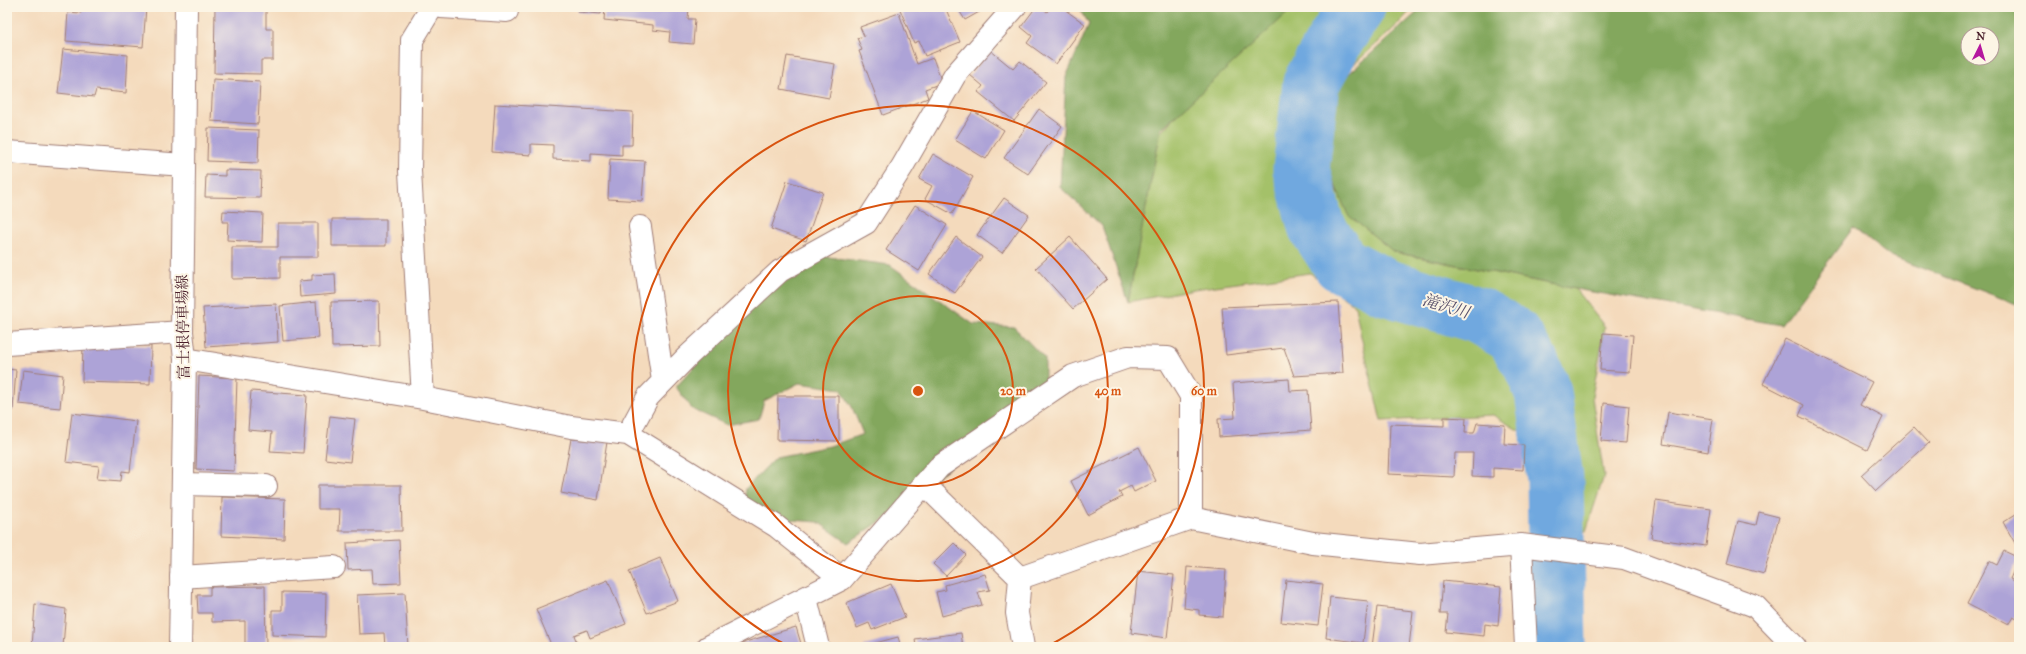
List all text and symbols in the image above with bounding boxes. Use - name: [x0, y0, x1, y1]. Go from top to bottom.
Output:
- north arrow: [1960, 26, 2000, 66]
- text: N: [1976, 30, 1987, 43]
- street label: 富士根停車場線: [173, 274, 193, 380]
- water label: 滝沢川: [1420, 290, 1474, 323]
- centre of rings: [911, 384, 925, 398]
- text: 20 m: [1000, 384, 1027, 398]
- text: 40 m: [1095, 384, 1122, 399]
- text: 60 m: [1191, 384, 1218, 398]

